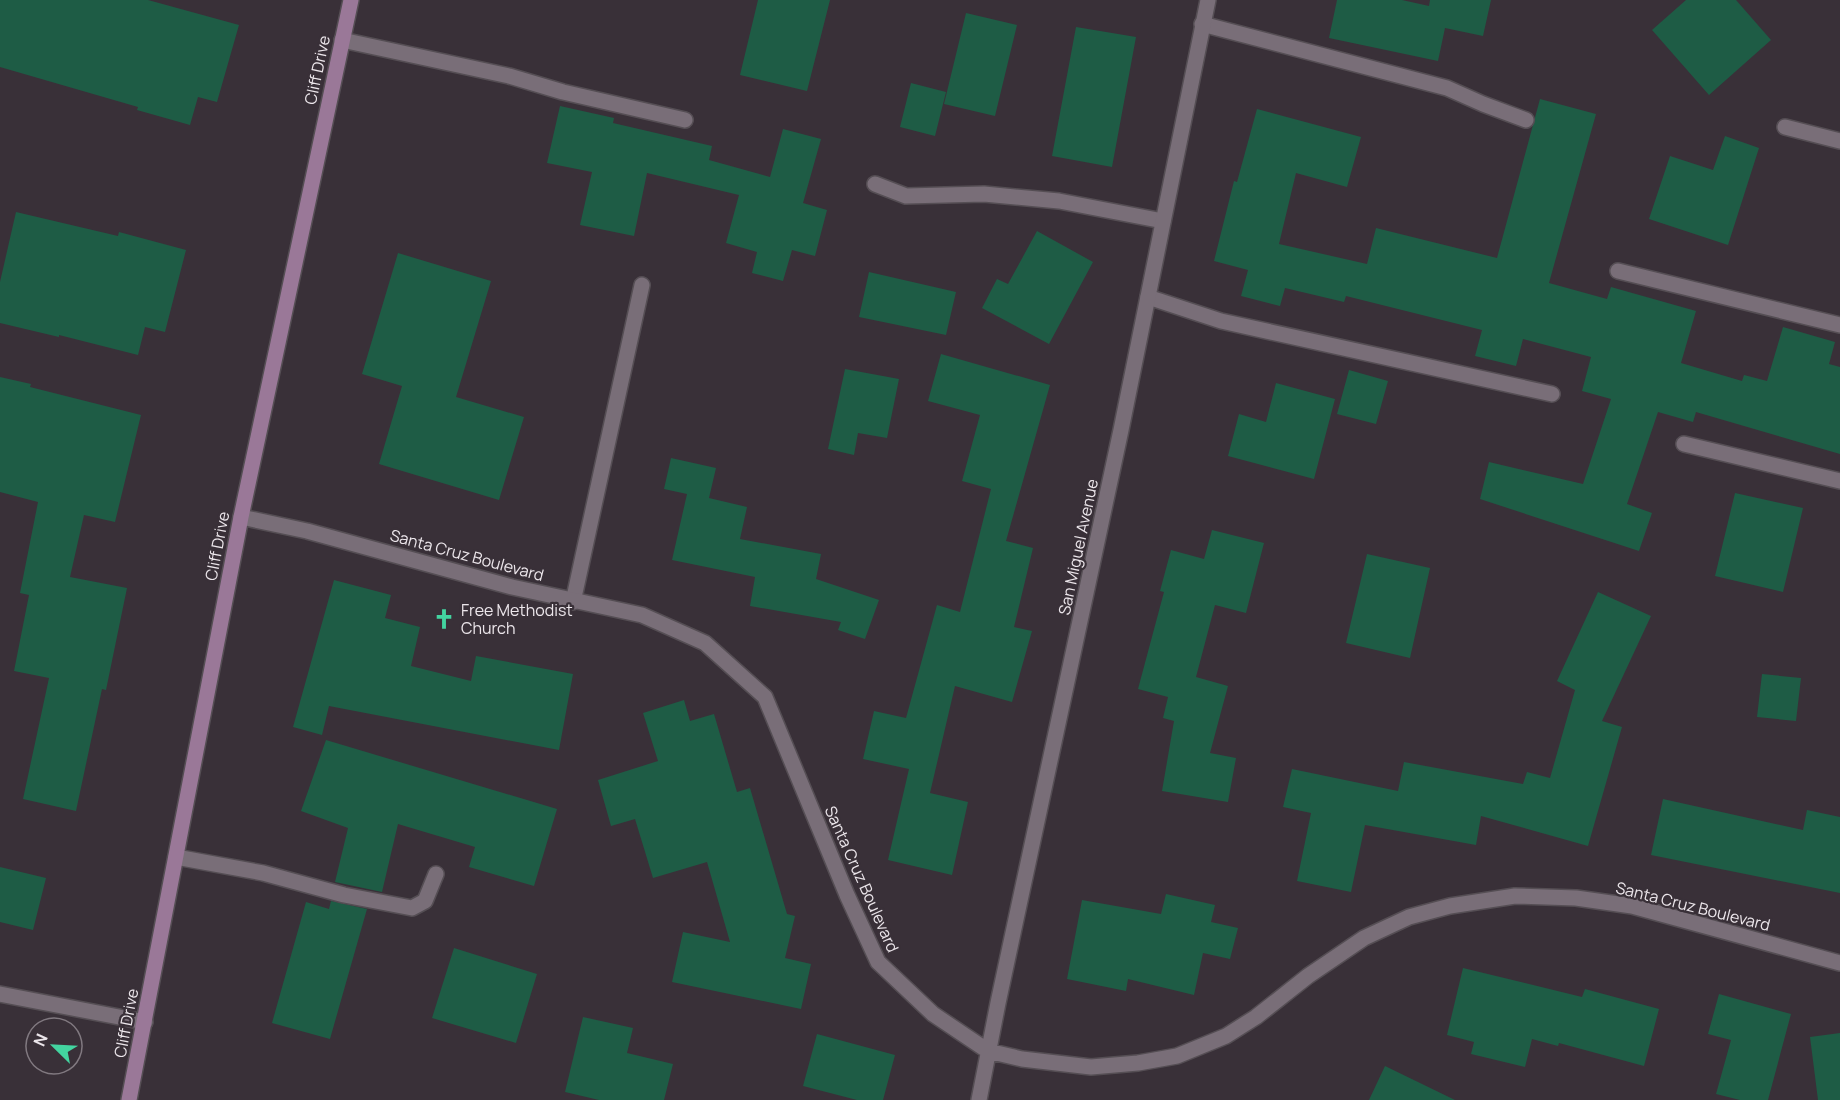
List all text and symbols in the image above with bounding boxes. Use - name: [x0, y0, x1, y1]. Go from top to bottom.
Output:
- street label: Cliff Drive: [299, 33, 335, 107]
- street label: San Miguel Avenue: [1053, 477, 1103, 617]
- street label: Cliff Drive: [200, 509, 234, 583]
- street label: Santa Cruz Boulevard: [388, 524, 546, 586]
- place label: Free Methodist Church: [461, 599, 573, 639]
- church icon: Free Methodist Church: [432, 607, 456, 631]
- street label: Santa Cruz Boulevard: [820, 802, 904, 956]
- street label: Santa Cruz Boulevard: [1614, 876, 1772, 936]
- street label: Cliff Drive: [109, 986, 143, 1060]
- north arrow: [24, 1016, 84, 1076]
- text: N: [28, 1030, 53, 1050]

